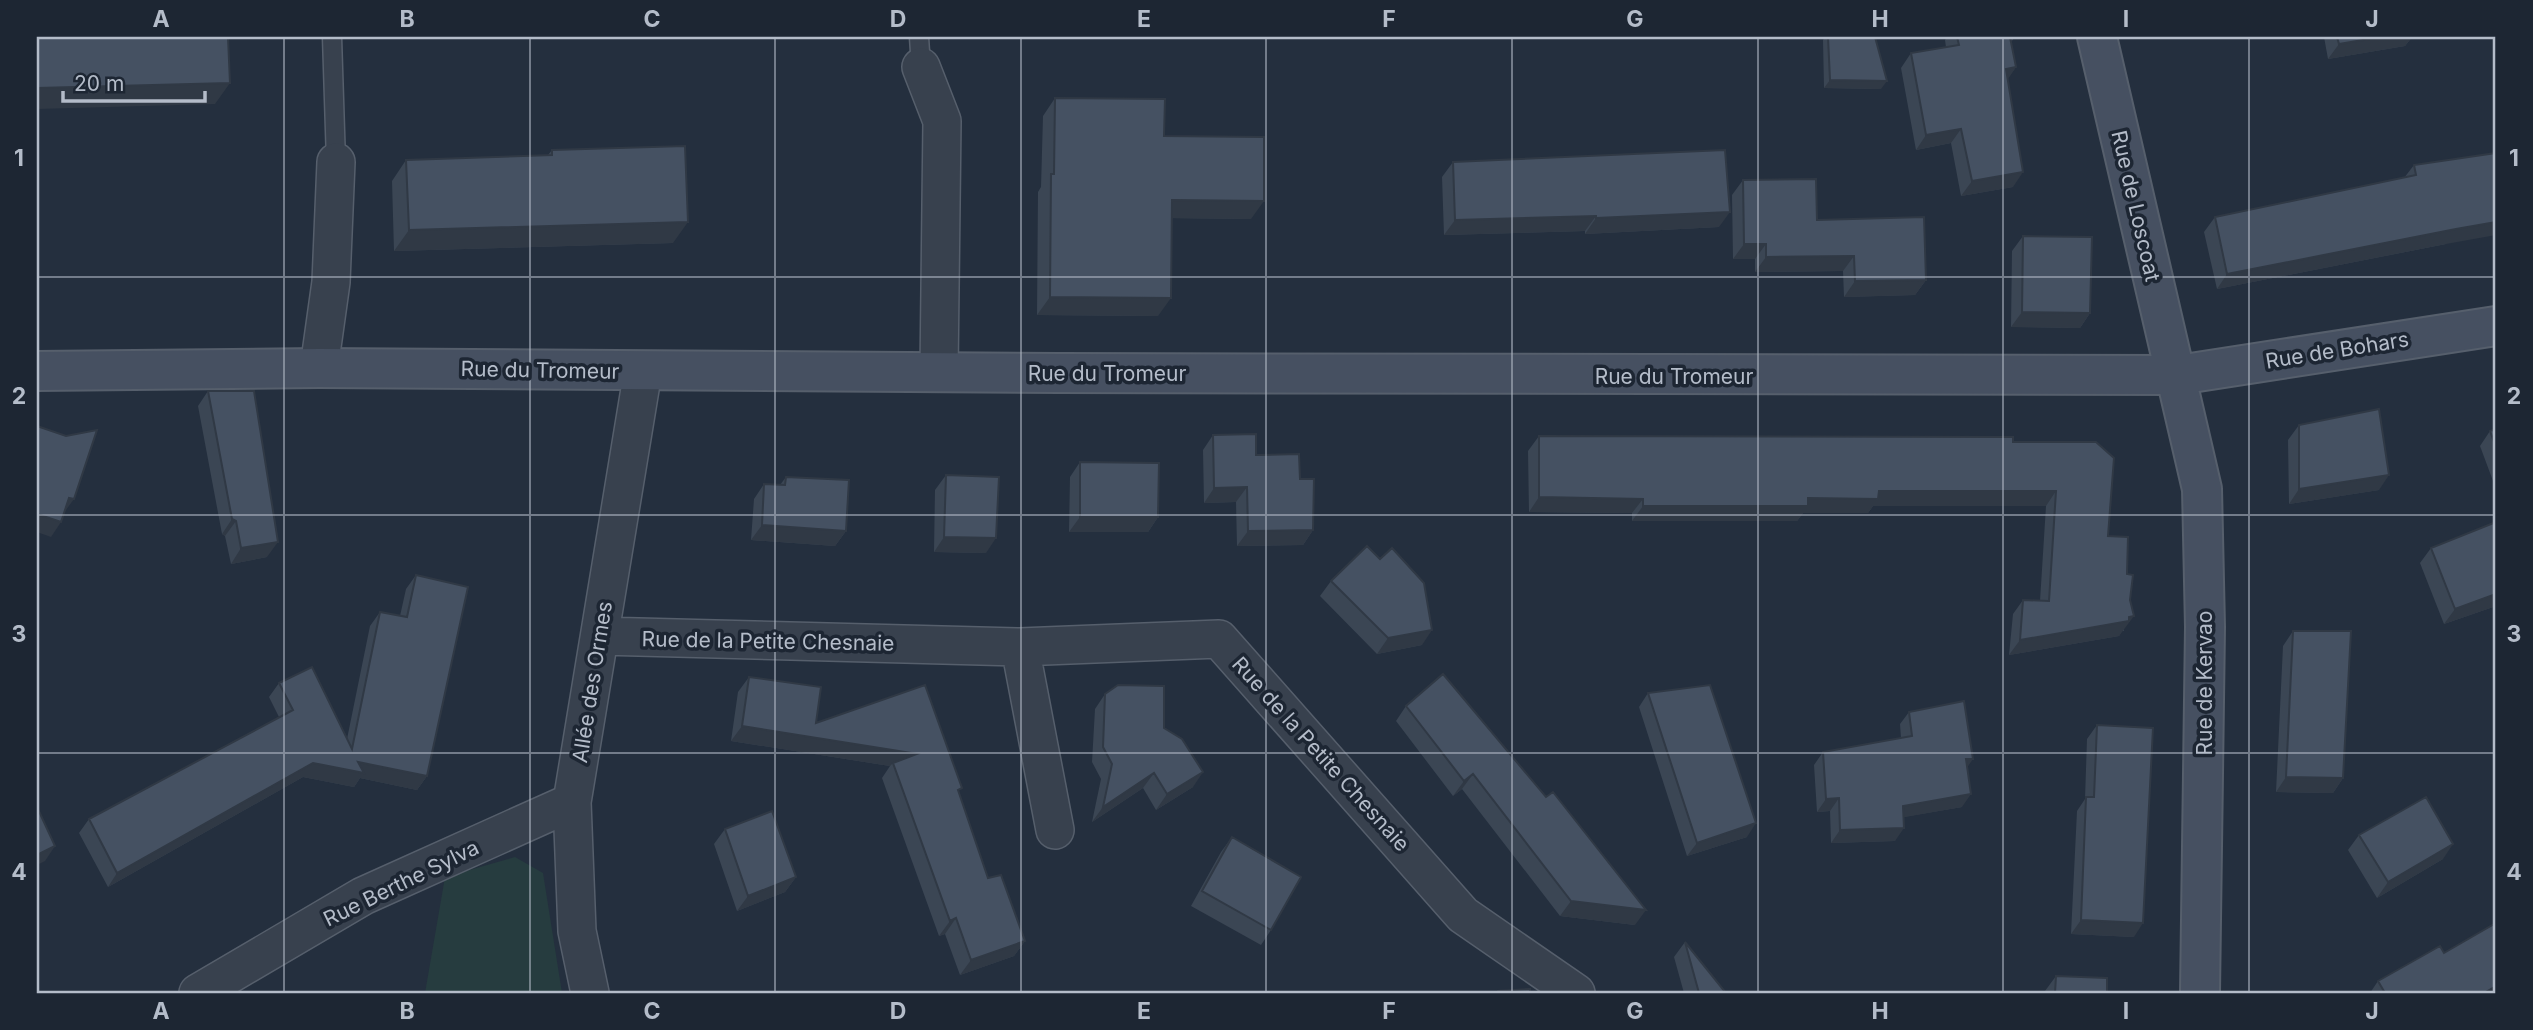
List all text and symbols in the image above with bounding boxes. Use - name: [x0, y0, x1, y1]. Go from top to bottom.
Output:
- text: A: [152, 5, 170, 33]
- text: B: [399, 5, 415, 33]
- text: C: [643, 5, 661, 33]
- text: D: [890, 5, 906, 33]
- text: E: [1137, 5, 1151, 33]
- text: F: [1382, 5, 1396, 33]
- text: G: [1626, 5, 1644, 33]
- text: H: [1871, 5, 1889, 33]
- text: I: [2123, 5, 2129, 33]
- text: J: [2365, 5, 2379, 33]
- scale bar: [63, 60, 205, 104]
- text: 20 m: [74, 71, 124, 96]
- street label: Rue de Loscoat: [2106, 128, 2166, 284]
- text: 1: [14, 144, 24, 172]
- text: 1: [2509, 144, 2519, 172]
- street label: Rue de Bohars: [2264, 326, 2410, 374]
- street label: Rue du Tromeur: [460, 356, 620, 384]
- street label: Rue du Tromeur: [1028, 361, 1186, 386]
- street label: Rue du Tromeur: [1595, 364, 1753, 389]
- text: 2: [12, 382, 26, 410]
- text: 2: [2507, 382, 2521, 410]
- street label: Allée des Ormes: [567, 599, 617, 765]
- street label: Rue de Kervao: [2192, 611, 2217, 755]
- text: 3: [12, 620, 26, 648]
- text: 3: [2507, 620, 2521, 648]
- street label: Rue de la Petite Chesnaie: [641, 626, 895, 656]
- street label: Rue de la Petite Chesnaie: [1227, 652, 1415, 856]
- street label: Rue Berthe Sylva: [319, 835, 483, 931]
- text: 4: [11, 858, 27, 886]
- text: 4: [2506, 858, 2522, 886]
- text: A: [152, 997, 170, 1025]
- text: B: [399, 997, 415, 1025]
- text: C: [643, 997, 661, 1025]
- text: D: [890, 997, 906, 1025]
- text: E: [1137, 997, 1151, 1025]
- text: F: [1382, 997, 1396, 1025]
- text: G: [1626, 997, 1644, 1025]
- text: H: [1871, 997, 1889, 1025]
- text: I: [2123, 997, 2129, 1025]
- text: J: [2365, 997, 2379, 1025]

